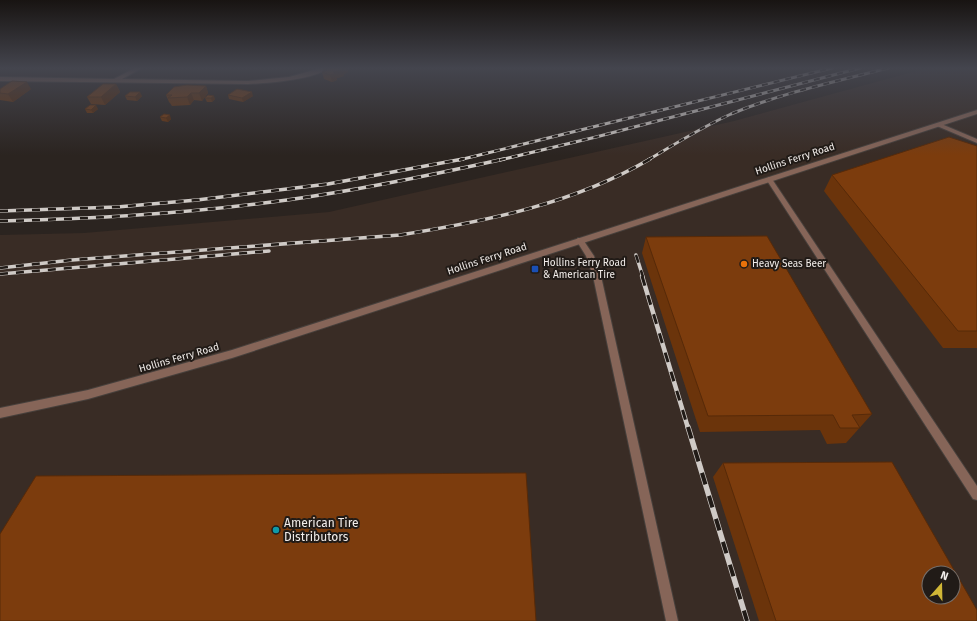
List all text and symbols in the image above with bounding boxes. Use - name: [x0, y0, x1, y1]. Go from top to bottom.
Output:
- street label: Hollins Ferry Road: [754, 140, 836, 178]
- street label: Hollins Ferry Road: [446, 240, 528, 278]
- place label: Hollins Ferry Road & American Tire: [543, 257, 626, 281]
- place label: Heavy Seas Beer: [752, 258, 826, 270]
- marker: Heavy Seas Beer: [739, 259, 749, 269]
- marker: Hollins Ferry Road & American Tire: [530, 264, 540, 274]
- street label: Hollins Ferry Road: [138, 341, 220, 375]
- place label: American Tire Distributors: [284, 516, 358, 544]
- marker: American Tire Distributors: [271, 525, 281, 535]
- north arrow: [921, 565, 961, 605]
- text: N: [939, 569, 950, 583]

